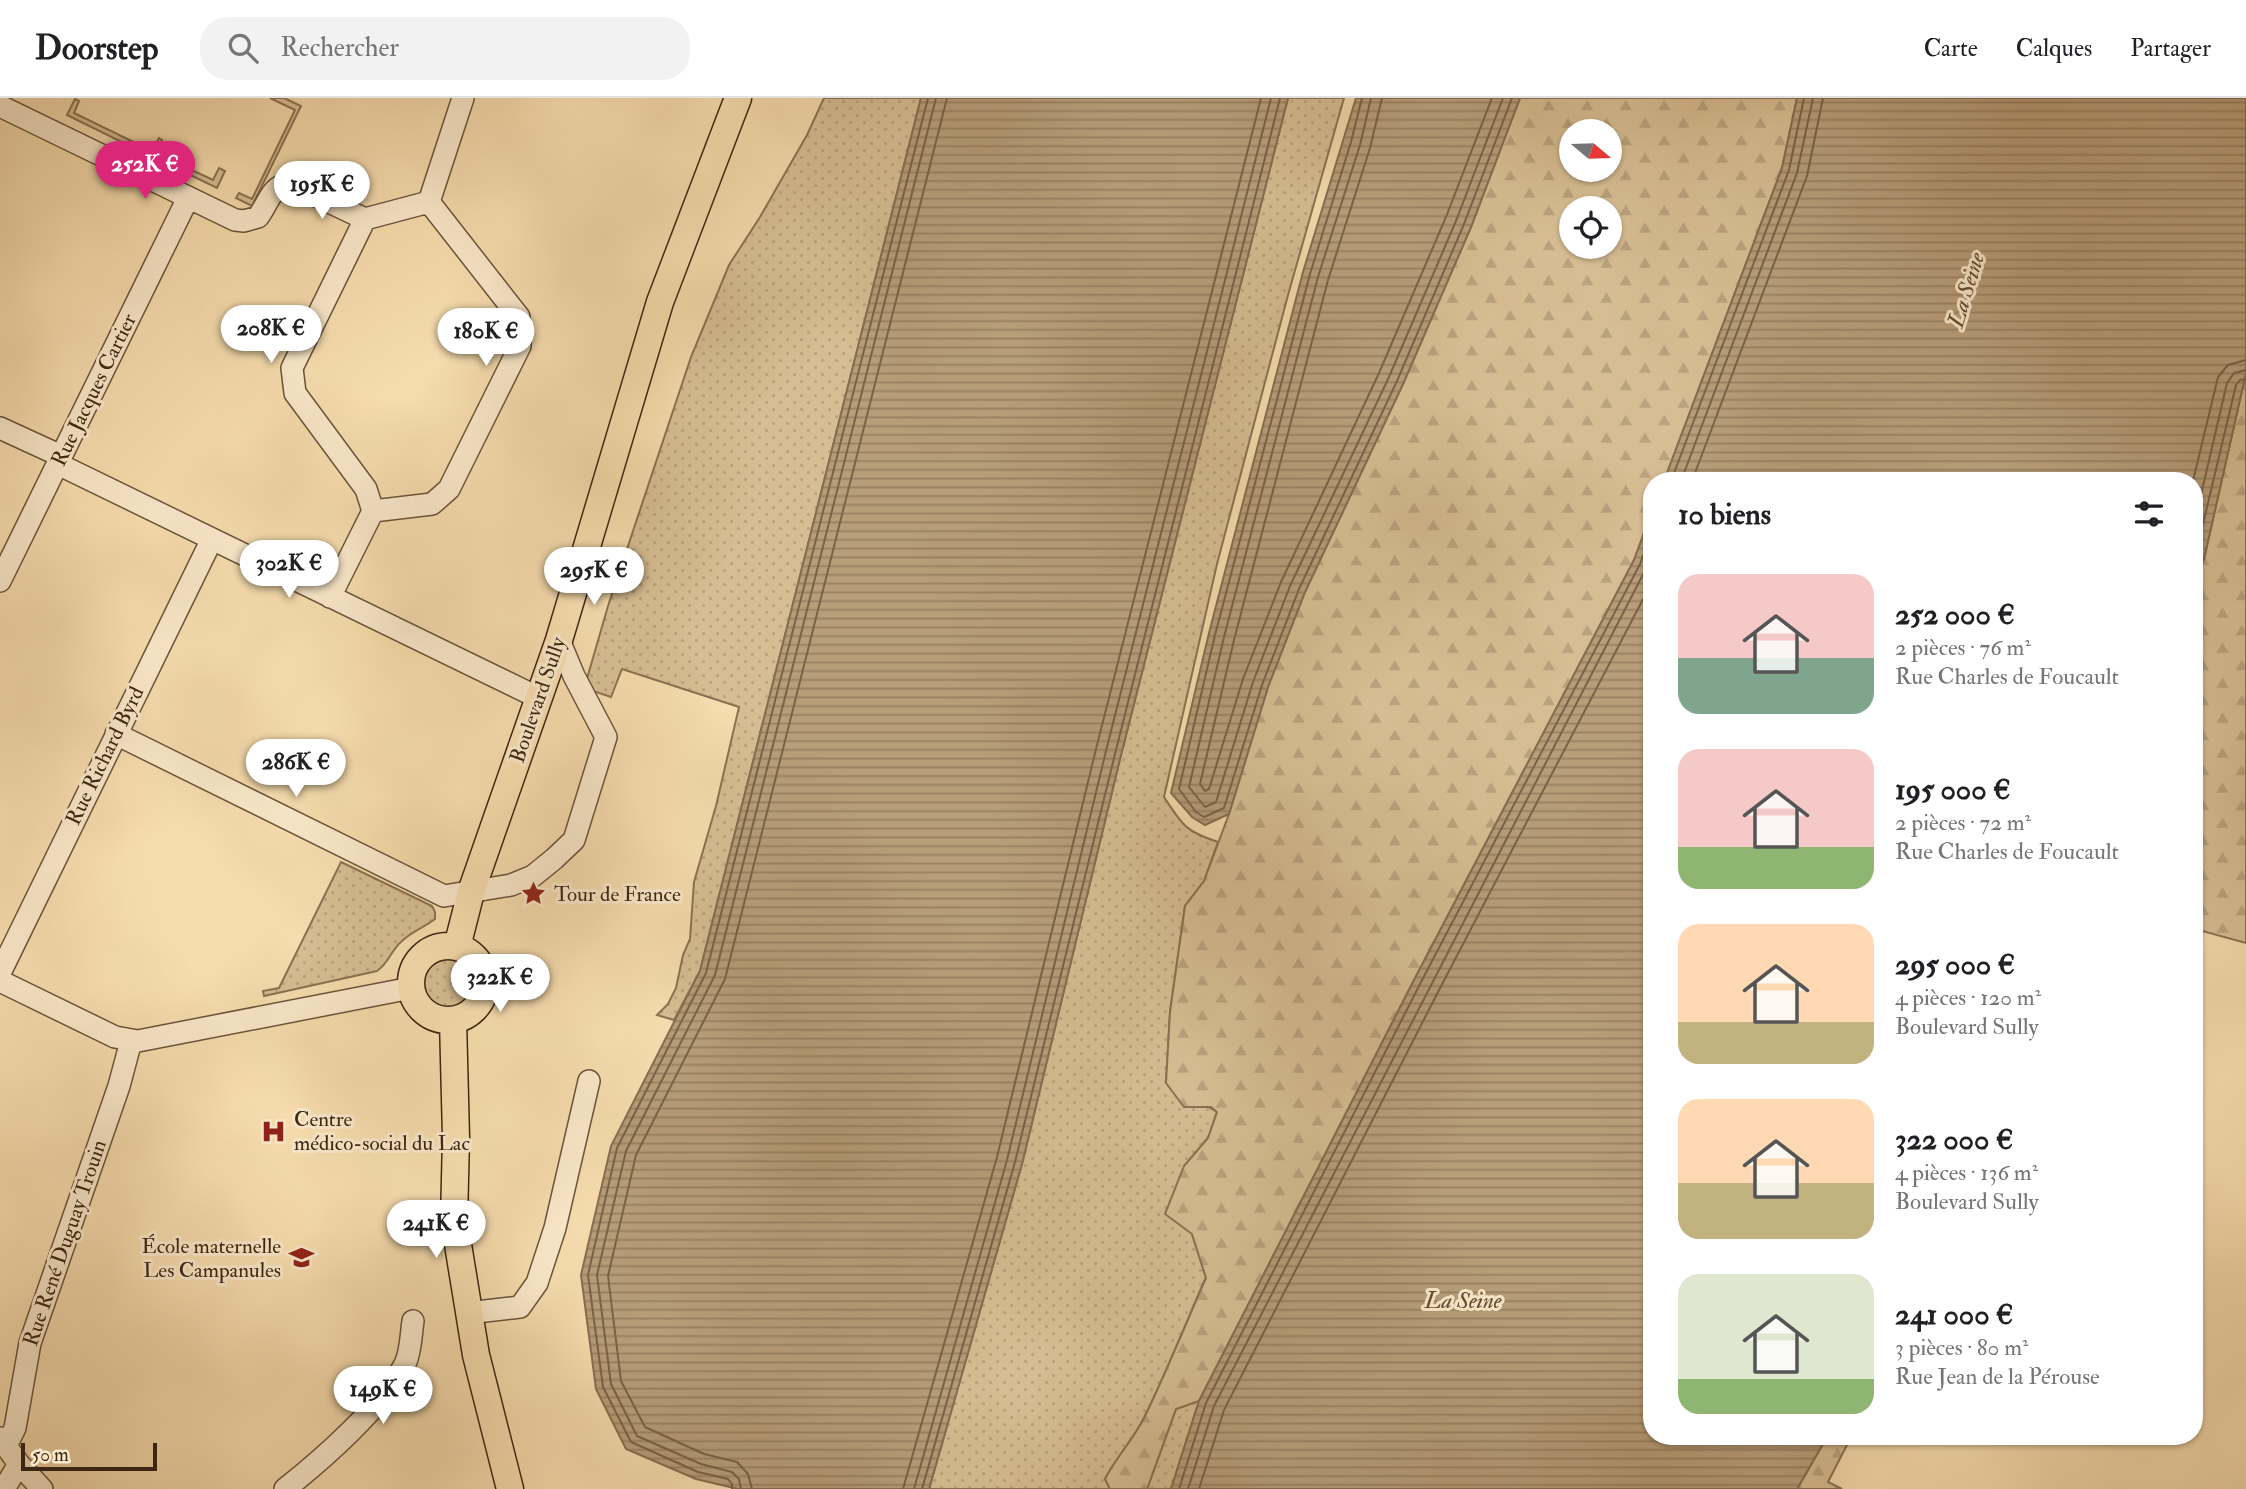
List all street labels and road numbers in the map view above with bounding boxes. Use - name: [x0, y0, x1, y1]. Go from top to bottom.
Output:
- street label: Rue Jacques Cartier: [45, 309, 143, 471]
- street label: Boulevard Sully: [504, 633, 572, 766]
- street label: Rue Richard Byrd: [60, 682, 151, 830]
- street label: Rue René Duguay Trouin: [17, 1136, 113, 1350]

